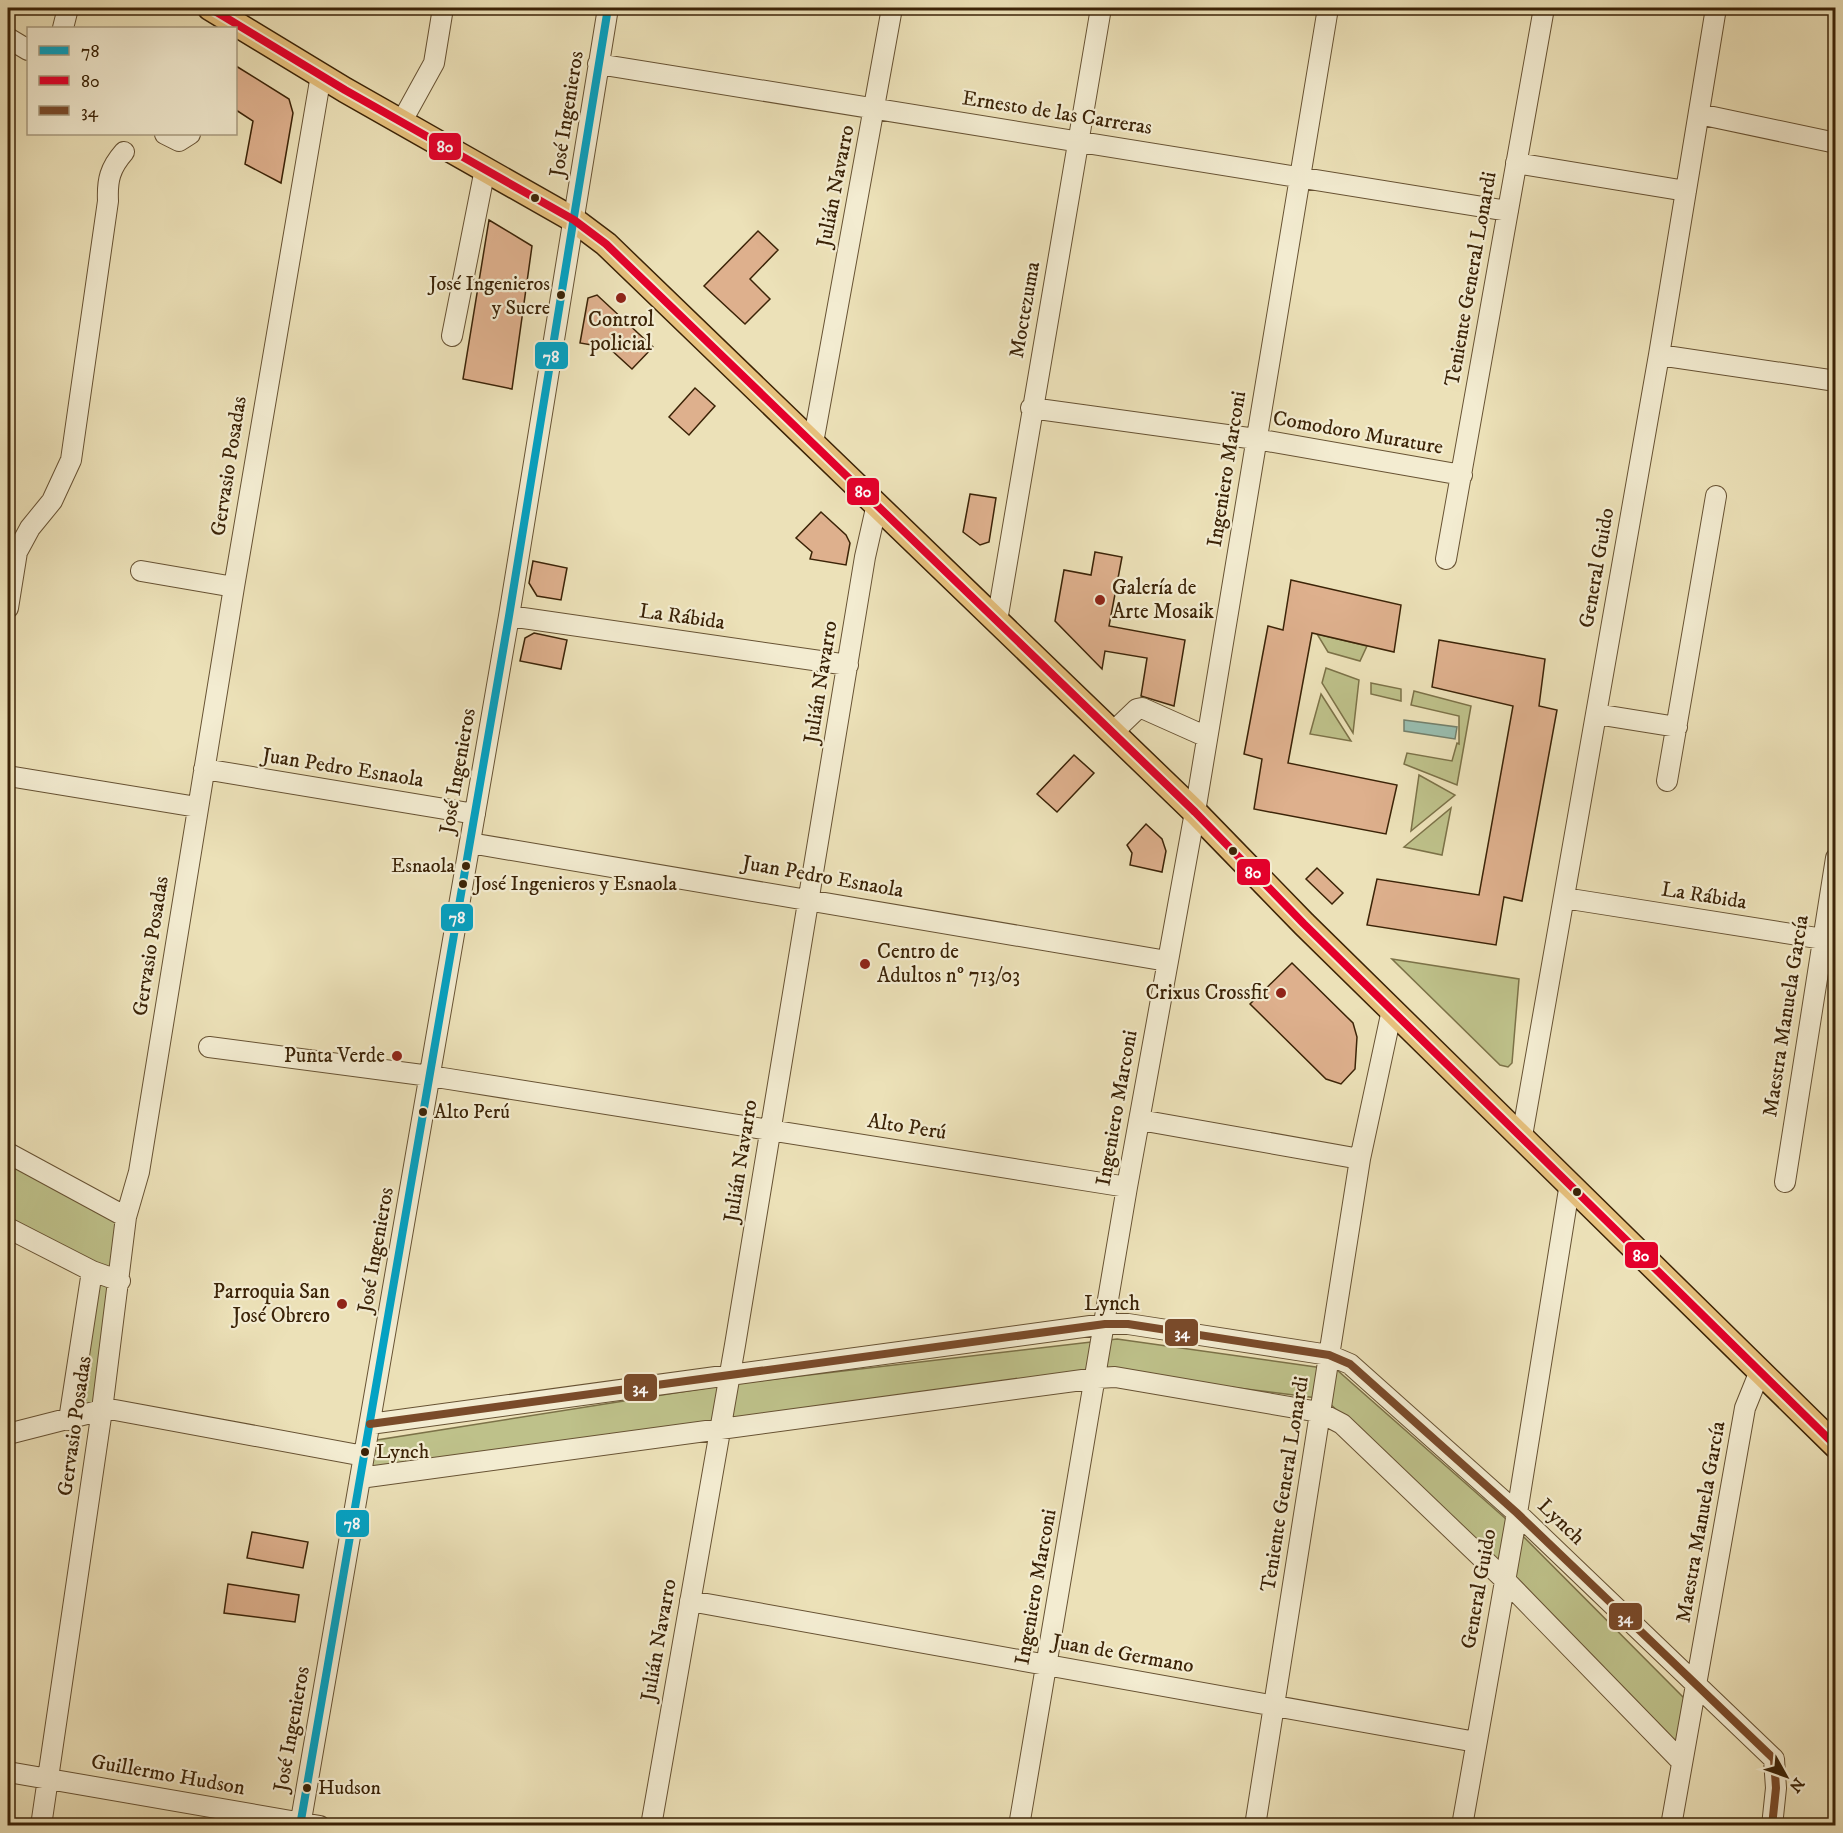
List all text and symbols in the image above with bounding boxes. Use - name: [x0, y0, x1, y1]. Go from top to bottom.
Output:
- legend: [27, 27, 237, 135]
- text: 78: [81, 41, 100, 63]
- street label: José Ingenieros: [544, 49, 590, 181]
- text: 80: [81, 71, 100, 93]
- street label: Ernesto de las Carreras: [960, 85, 1154, 141]
- text: 34: [81, 101, 99, 123]
- street label: Julián Navarro: [811, 123, 861, 251]
- line badge: 80: [428, 132, 462, 161]
- text: 80: [437, 137, 454, 157]
- street label: Teniente General Lonardi: [1439, 170, 1503, 388]
- unlabelled marker: [529, 192, 541, 204]
- street label: Moctezuma: [1004, 260, 1046, 360]
- place label: José Ingenieros y Sucre: [427, 272, 550, 321]
- marker: José Ingenieros y Sucre: [555, 289, 567, 301]
- marker: Control policial: [614, 291, 628, 305]
- place label: Control policial: [588, 307, 655, 357]
- line badge: 78: [534, 341, 569, 370]
- text: 78: [543, 347, 559, 367]
- street label: Ingeniero Marconi: [1202, 389, 1252, 549]
- street label: Gervasio Posadas: [205, 394, 253, 538]
- street label: Comodoro Murature: [1271, 405, 1445, 461]
- line badge: 80: [846, 477, 880, 506]
- text: 80: [855, 482, 872, 502]
- street label: General Guido: [1574, 506, 1620, 630]
- place label: Galería de Arte Mosaik: [1112, 575, 1215, 625]
- marker: Galería de Arte Mosaik: [1093, 593, 1107, 607]
- street label: La Rábida: [638, 598, 727, 636]
- street label: Julián Navarro: [798, 619, 844, 747]
- street label: José Ingenieros: [434, 706, 482, 838]
- street label: Juan Pedro Esnaola: [258, 742, 426, 794]
- unlabelled marker: [1227, 845, 1239, 857]
- street label: Juan Pedro Esnaola: [738, 850, 906, 904]
- place label: Esnaola: [391, 854, 456, 879]
- line badge: 80: [1236, 858, 1271, 886]
- marker: Esnaola: [460, 860, 472, 872]
- text: 80: [1245, 863, 1262, 883]
- place label: José Ingenieros y Esnaola: [472, 872, 678, 897]
- street label: Gervasio Posadas: [127, 874, 175, 1018]
- street label: La Rábida: [1659, 876, 1749, 916]
- marker: José Ingenieros y Esnaola: [457, 878, 469, 890]
- line badge: 78: [440, 903, 474, 932]
- text: 78: [449, 908, 465, 928]
- street label: Maestra Manuela García: [1757, 913, 1815, 1119]
- place label: Centro de Adultos nº 713/03: [877, 939, 1020, 989]
- marker: Centro de Adultos nº 713/03: [858, 957, 872, 971]
- place label: Crixus Crossfit: [1145, 980, 1269, 1006]
- marker: Crixus Crossfit: [1274, 986, 1288, 1000]
- street label: Ingeniero Marconi: [1091, 1028, 1143, 1188]
- place label: Punta Verde: [284, 1043, 385, 1069]
- marker: Punta Verde: [390, 1049, 404, 1063]
- street label: Julián Navarro: [718, 1098, 764, 1226]
- place label: Alto Perú: [434, 1100, 510, 1125]
- marker: Alto Perú: [417, 1106, 429, 1118]
- street label: Alto Perú: [866, 1108, 948, 1146]
- street label: José Ingenieros: [352, 1185, 400, 1317]
- unlabelled marker: [1571, 1186, 1583, 1198]
- line badge: 80: [1624, 1241, 1659, 1269]
- text: 80: [1633, 1246, 1650, 1266]
- place label: Parroquia San José Obrero: [213, 1279, 330, 1329]
- street label: Lynch: [1084, 1291, 1140, 1317]
- marker: Parroquia San José Obrero: [335, 1297, 349, 1311]
- line badge: 34: [1164, 1318, 1199, 1347]
- text: 34: [1174, 1323, 1190, 1343]
- street label: Gervasio Posadas: [52, 1354, 98, 1498]
- line badge: 34: [623, 1373, 658, 1402]
- street label: Teniente General Lonardi: [1255, 1374, 1315, 1594]
- text: 34: [632, 1378, 648, 1398]
- street label: Maestra Manuela García: [1670, 1419, 1732, 1625]
- place label: Lynch: [376, 1440, 430, 1465]
- marker: Lynch: [359, 1446, 371, 1458]
- street label: Lynch: [1532, 1493, 1590, 1551]
- street label: Ingeniero Marconi: [1010, 1507, 1062, 1667]
- line badge: 78: [335, 1509, 370, 1538]
- text: 78: [344, 1514, 360, 1534]
- street label: General Guido: [1456, 1527, 1502, 1651]
- street label: Julián Navarro: [635, 1577, 683, 1705]
- line badge: 34: [1608, 1602, 1643, 1631]
- text: 34: [1617, 1608, 1633, 1628]
- street label: Juan de Germano: [1048, 1628, 1196, 1679]
- street label: José Ingenieros: [268, 1664, 316, 1796]
- north arrow: [1756, 1746, 1816, 1806]
- street label: Guillermo Hudson: [89, 1749, 247, 1801]
- text: N: [1785, 1774, 1809, 1796]
- place label: Hudson: [318, 1776, 382, 1801]
- marker: Hudson: [301, 1782, 313, 1794]

